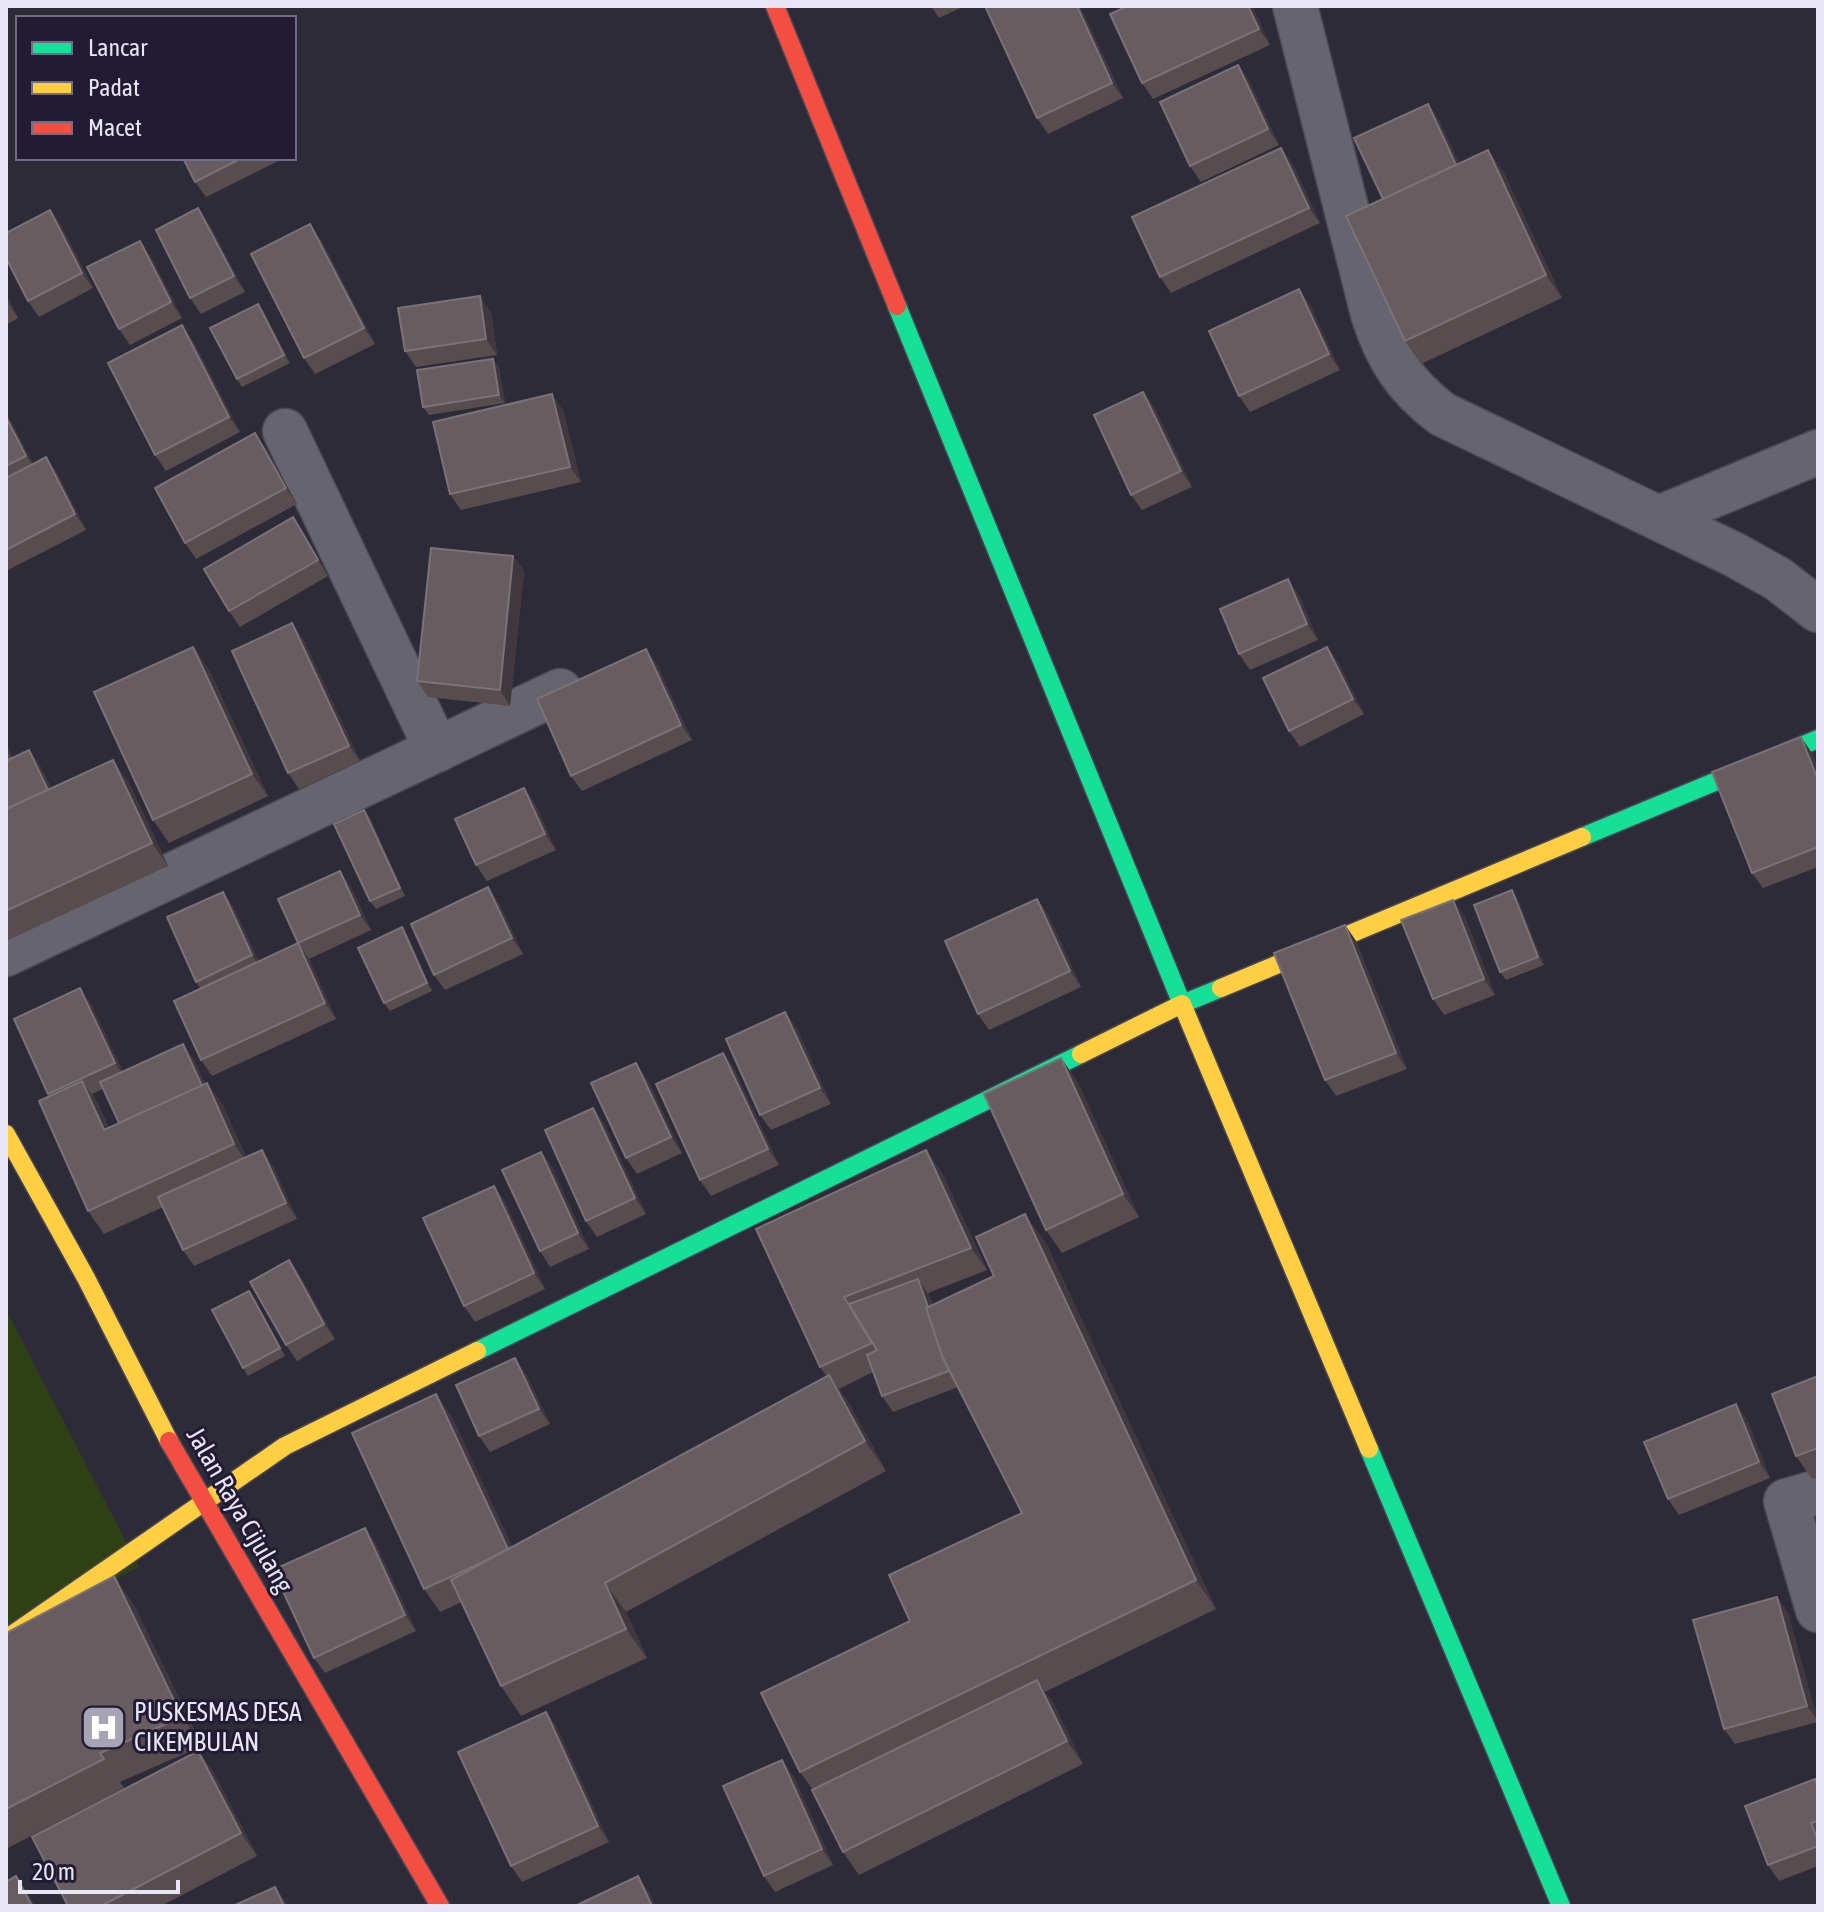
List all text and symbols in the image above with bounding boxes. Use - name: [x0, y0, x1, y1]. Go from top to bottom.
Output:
- legend: [16, 16, 296, 160]
- text: Lancar: [88, 34, 148, 61]
- text: Padat: [88, 74, 140, 101]
- text: Macet: [88, 114, 142, 141]
- street label: Jalan Raya Cijulang: [181, 1422, 300, 1599]
- place label: PUSKESMAS DESA CIKEMBULAN: [134, 1697, 302, 1757]
- hospital icon: PUSKESMAS DESA CIKEMBULAN: [79, 1703, 127, 1751]
- scale bar: [20, 1844, 178, 1894]
- text: 20 m: [32, 1858, 75, 1885]

